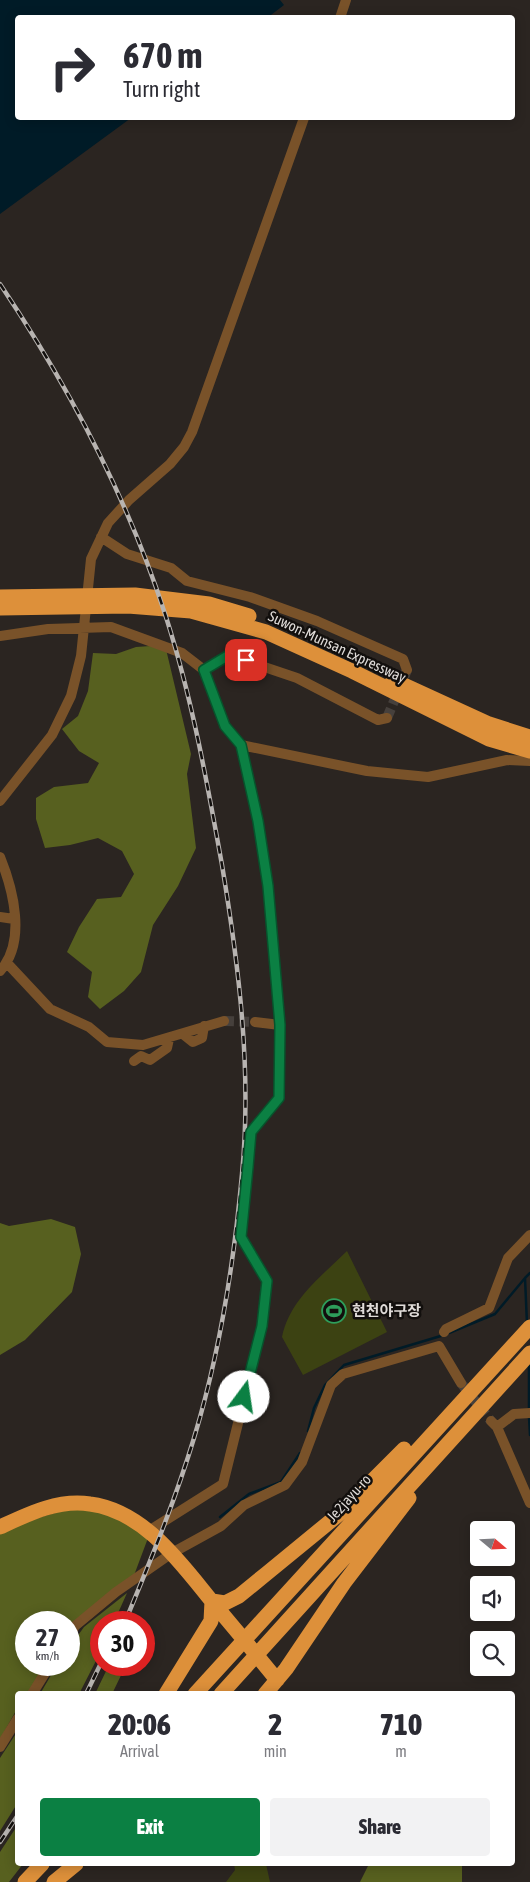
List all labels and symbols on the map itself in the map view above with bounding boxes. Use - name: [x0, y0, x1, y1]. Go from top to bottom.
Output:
- street label: Suwon-Munsan Expressway: [266, 607, 409, 686]
- pin: [225, 639, 267, 681]
- sports icon: 현천야구장: [321, 1298, 347, 1324]
- place label: 현천야구장: [352, 1302, 421, 1319]
- position arrow: [217, 1370, 269, 1422]
- street label: Je2jayu-ro: [323, 1471, 374, 1525]
- north arrow: [470, 1521, 515, 1566]
- speed limit sign: 30: [90, 1611, 155, 1676]

